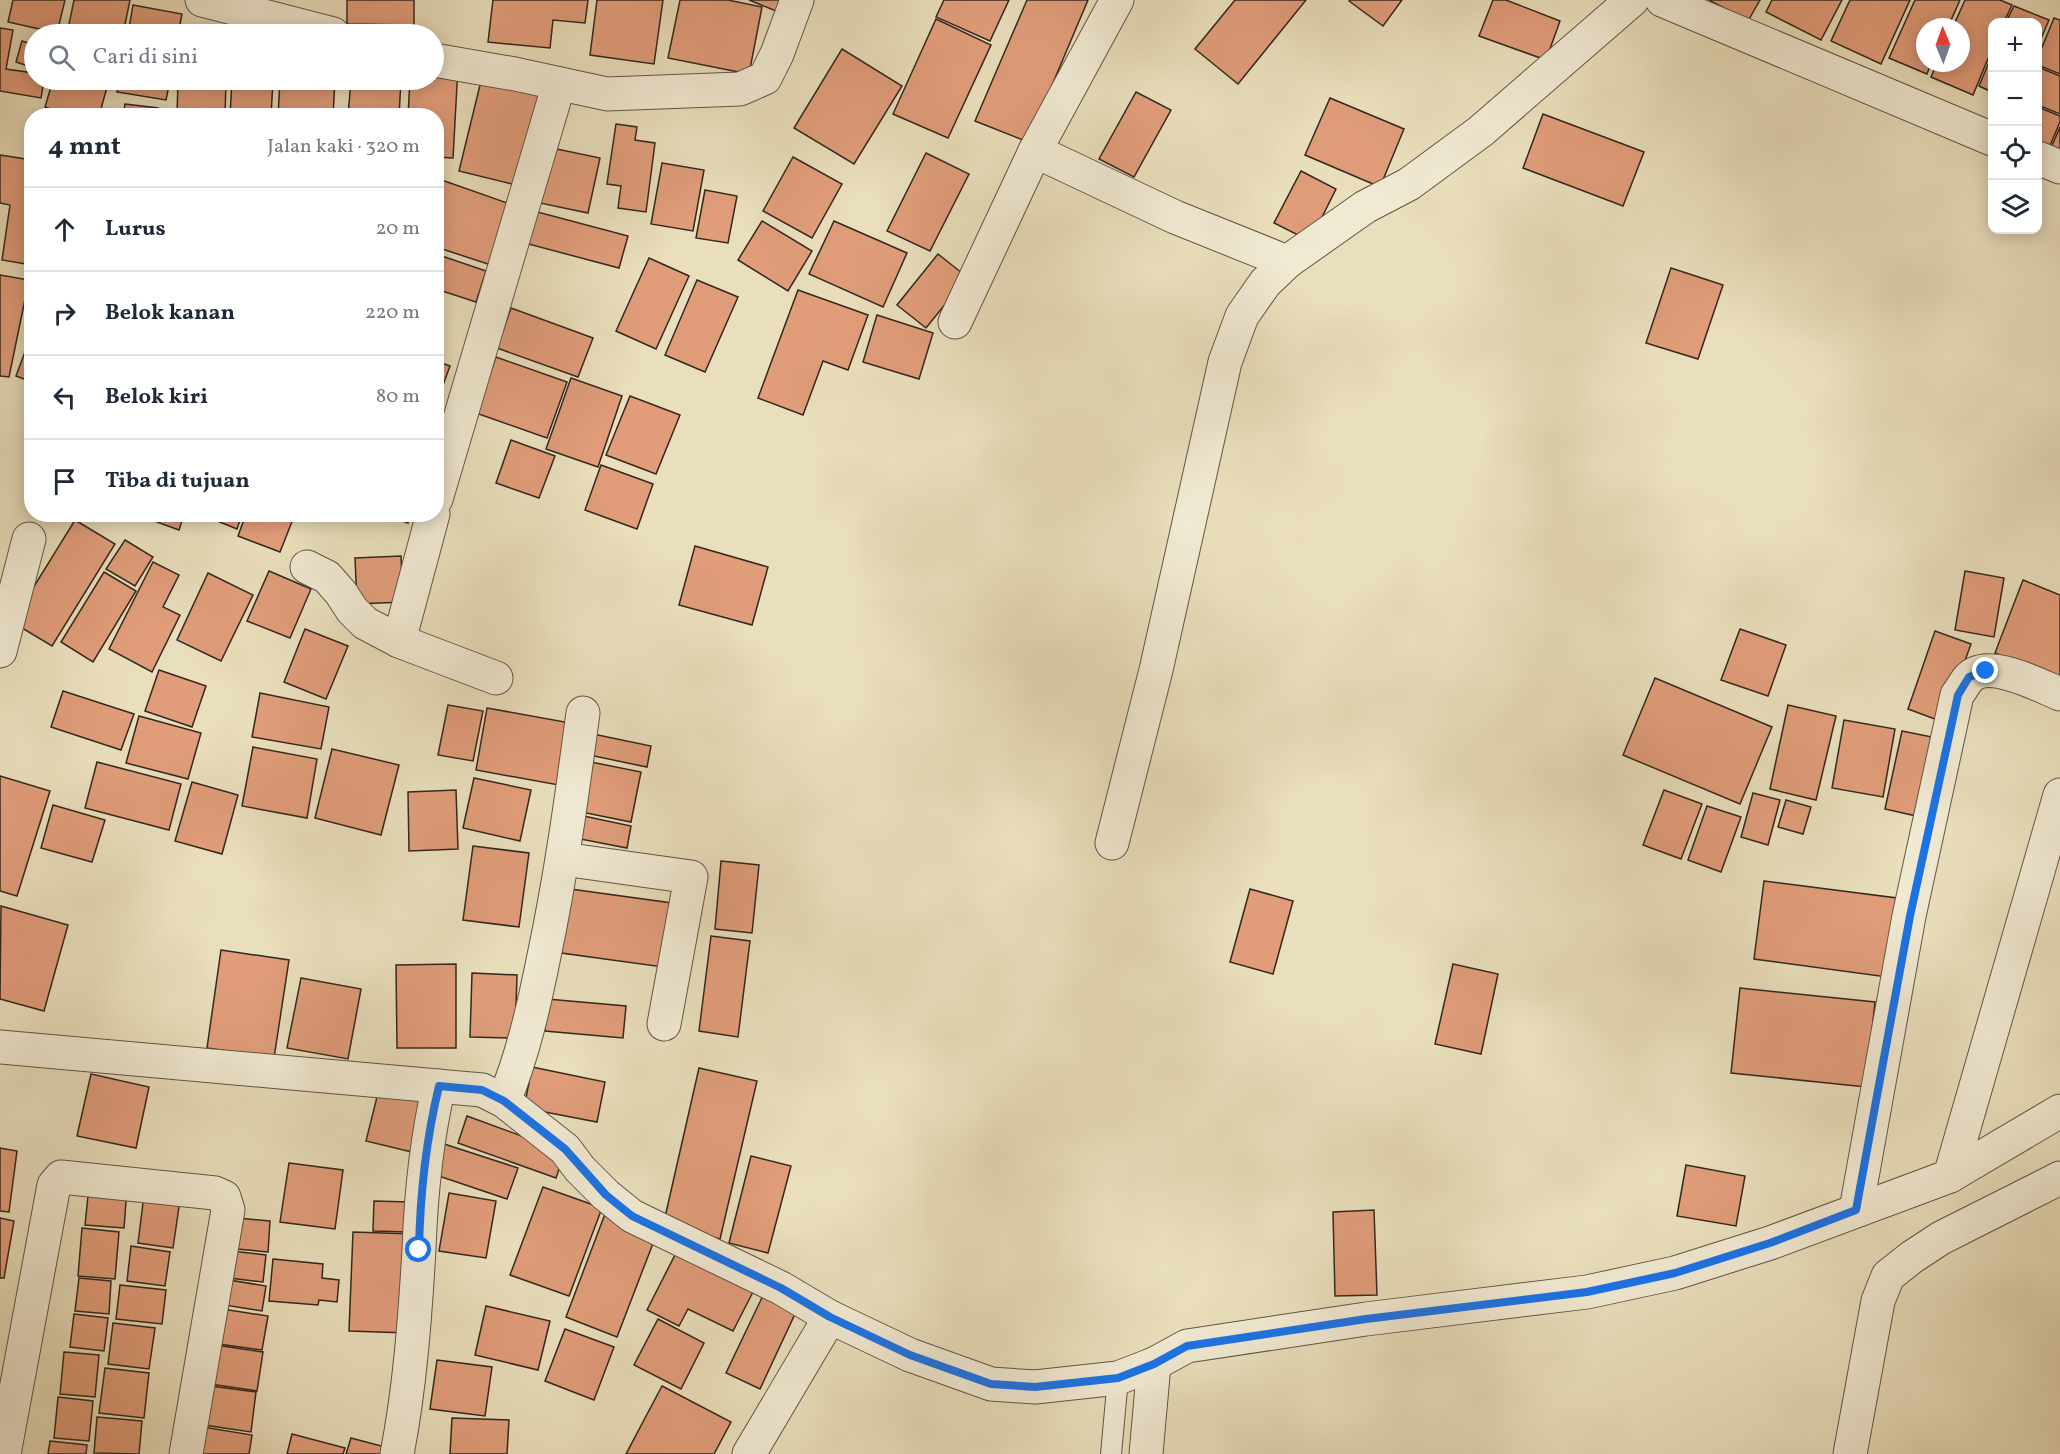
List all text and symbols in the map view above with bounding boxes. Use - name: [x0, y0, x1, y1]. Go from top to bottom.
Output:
- north arrow: [1916, 18, 1970, 72]
- map controls: [1988, 18, 2042, 234]
- button: +: [1988, 18, 2042, 72]
- search box: [24, 24, 444, 90]
- icon: search: [45, 41, 78, 74]
- text: Cari di sini: [93, 42, 198, 73]
- button: −: [1988, 72, 2042, 126]
- button: locate: [1988, 126, 2042, 180]
- text: 4 mnt: [48, 129, 121, 165]
- text: Jalan kaki · 320 m: [267, 133, 420, 161]
- button: layers: [1988, 180, 2042, 234]
- icon: ahead: [48, 213, 81, 246]
- text: Lurus: [105, 214, 166, 245]
- text: 20 m: [376, 215, 420, 243]
- icon: right: [48, 297, 81, 330]
- text: Belok kanan: [105, 298, 235, 329]
- text: 220 m: [365, 299, 420, 327]
- icon: left: [48, 381, 81, 414]
- text: Belok kiri: [105, 382, 208, 413]
- text: 80 m: [376, 383, 420, 411]
- icon: arrive: [48, 465, 81, 498]
- text: Tiba di tujuan: [105, 466, 250, 497]
- route end: [1972, 657, 1998, 683]
- route start: [405, 1236, 431, 1262]

